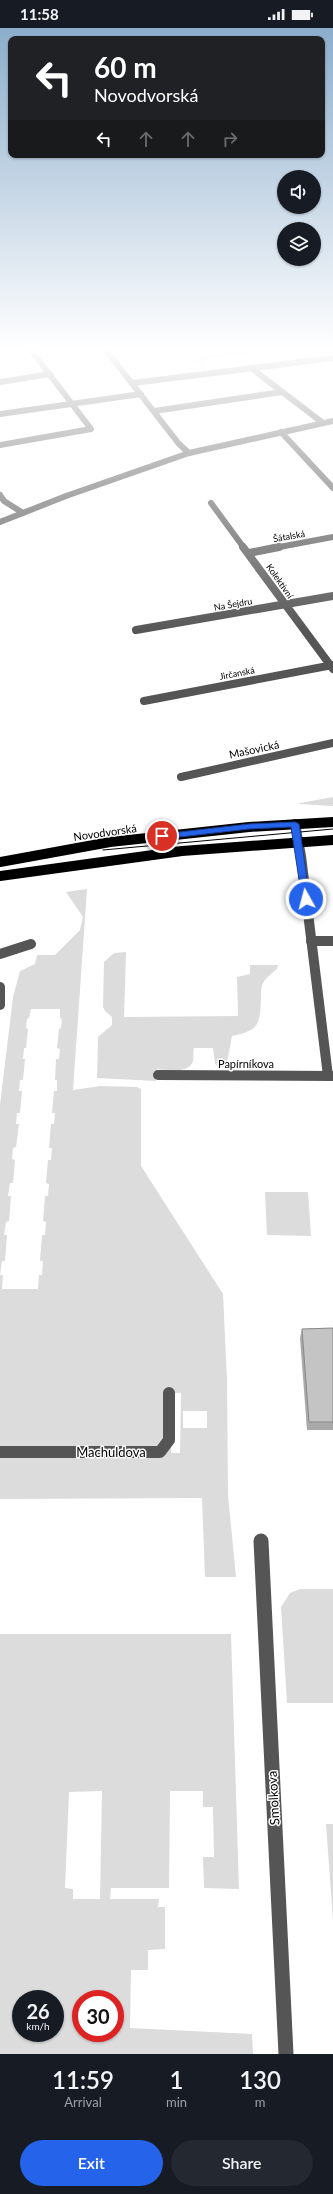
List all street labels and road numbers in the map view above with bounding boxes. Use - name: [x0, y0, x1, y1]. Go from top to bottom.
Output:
- street label: Šátalská: [272, 528, 306, 544]
- street label: Kolektivní: [264, 562, 296, 601]
- street label: Na Šejdru: [213, 595, 253, 613]
- street label: Jirčanská: [218, 664, 256, 682]
- street label: Mašovická: [228, 737, 280, 761]
- street label: Novodvorská: [73, 821, 137, 843]
- street label: Papírníkova: [218, 1057, 274, 1070]
- street label: Machuldova: [76, 1444, 146, 1460]
- street label: Smolkova: [264, 1770, 282, 1826]

